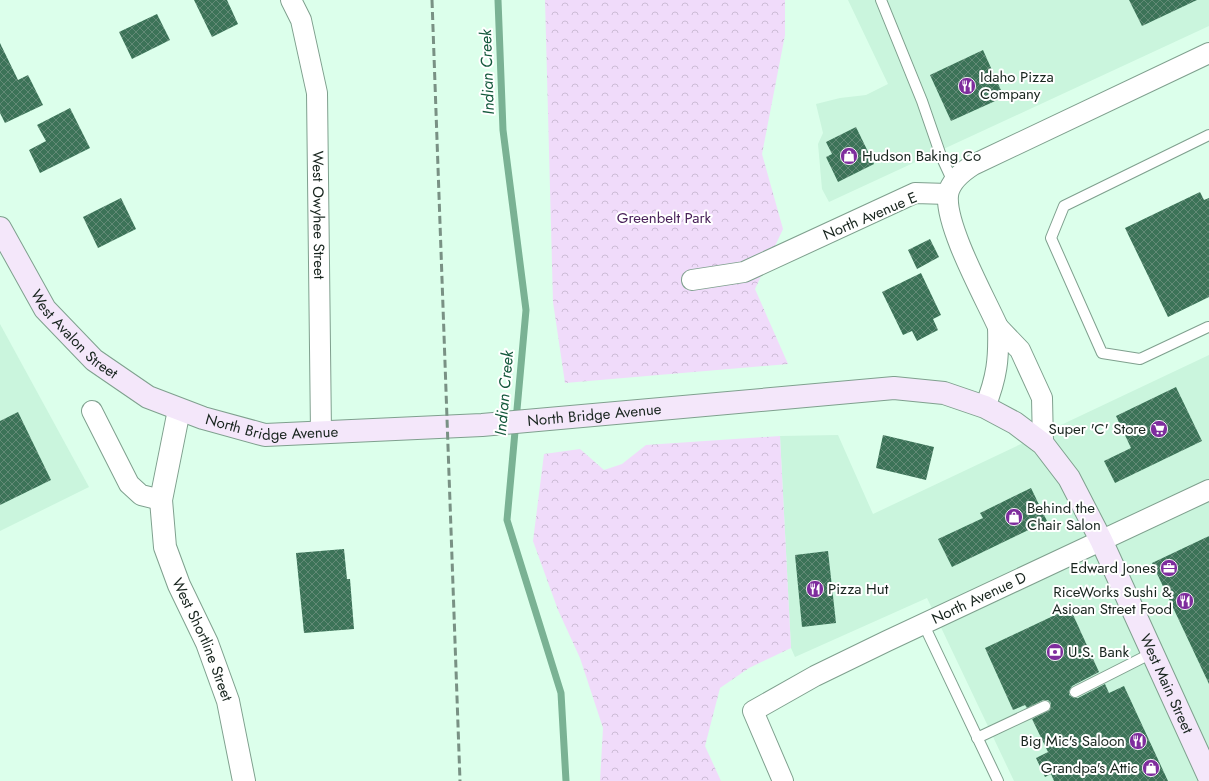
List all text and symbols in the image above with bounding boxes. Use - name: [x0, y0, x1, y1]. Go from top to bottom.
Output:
- water label: Indian Creek: [474, 28, 500, 115]
- place label: Idaho Pizza Company: [980, 66, 1054, 105]
- restaurant icon: Idaho Pizza Company: [957, 76, 977, 96]
- place label: Hudson Baking Co: [862, 145, 981, 167]
- shop icon: Hudson Baking Co: [839, 146, 859, 166]
- street label: West Owyhee Street: [307, 150, 330, 280]
- street label: North Avenue E: [819, 186, 921, 246]
- park label: Greenbelt Park: [617, 207, 712, 229]
- street label: West Avalon Street: [25, 285, 123, 384]
- water label: Indian Creek: [489, 348, 519, 436]
- street label: North Bridge Avenue: [526, 398, 663, 432]
- street label: North Bridge Avenue: [203, 408, 339, 446]
- place label: Super 'C' Store: [1048, 418, 1146, 440]
- supermarket icon: Super 'C' Store: [1149, 419, 1169, 439]
- place label: Behind the Chair Salon: [1027, 497, 1101, 536]
- shop icon: Behind the Chair Salon: [1004, 507, 1024, 527]
- place label: Edward Jones: [1070, 557, 1156, 579]
- office icon: Edward Jones: [1159, 558, 1179, 578]
- street label: North Avenue D: [928, 566, 1030, 630]
- street label: West Shortline Street: [166, 574, 238, 705]
- place label: Pizza Hut: [828, 578, 889, 600]
- restaurant icon: Pizza Hut: [805, 579, 825, 599]
- place label: RiceWorks Sushi & Asioan Street Food: [1052, 581, 1172, 620]
- restaurant icon: RiceWorks Sushi & Asioan Street Food: [1175, 591, 1195, 611]
- street label: West Main Street: [1134, 630, 1199, 737]
- place label: U.S. Bank: [1068, 641, 1130, 663]
- bank icon: U.S. Bank: [1045, 642, 1065, 662]
- place label: Big Mic's Saloon: [1020, 730, 1125, 752]
- restaurant icon: Big Mic's Saloon: [1128, 731, 1148, 751]
- place label: Grandpa's Attic: [1041, 757, 1138, 779]
- shop icon: Grandpa's Attic: [1141, 758, 1161, 778]

